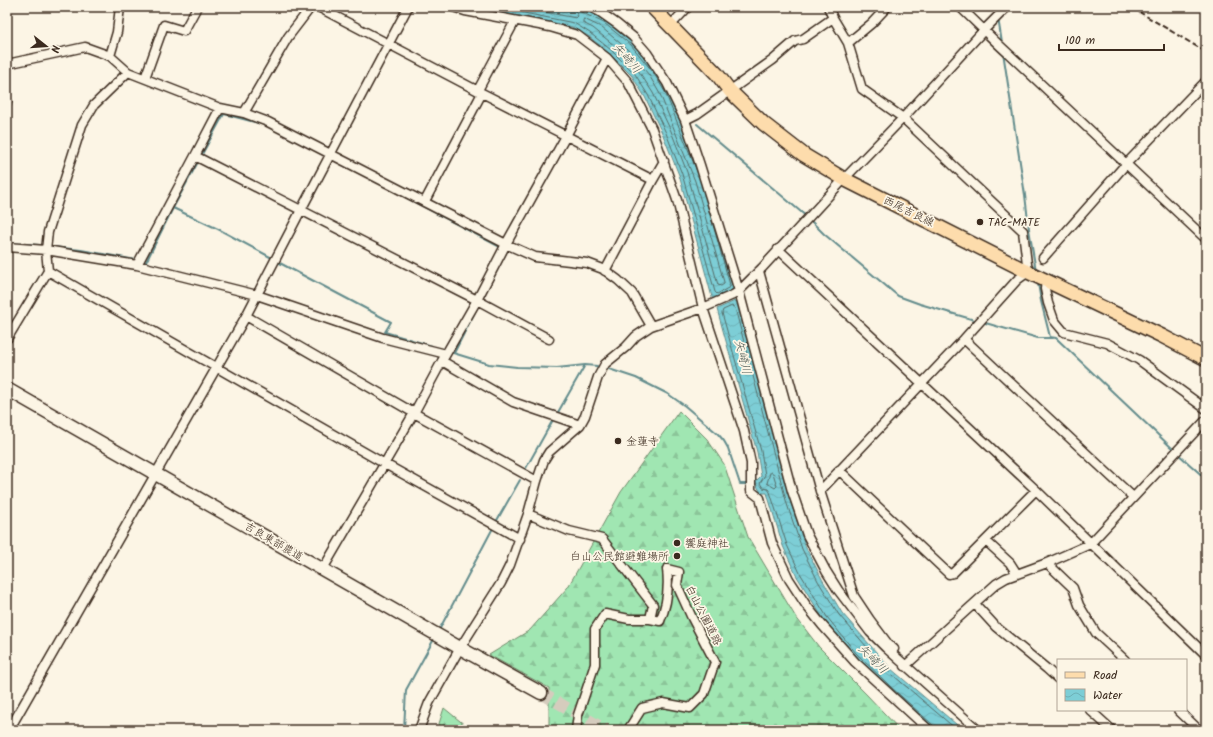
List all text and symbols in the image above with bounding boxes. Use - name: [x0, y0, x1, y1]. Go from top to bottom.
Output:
- north arrow: [26, 26, 66, 66]
- scale bar: [1059, 26, 1164, 52]
- text: 100 m: [1065, 31, 1096, 50]
- water label: 矢崎川: [608, 39, 646, 78]
- text: N: [45, 43, 64, 55]
- street label: 西尾吉良線: [880, 192, 937, 232]
- place label: TAC-MATE: [988, 214, 1040, 232]
- marker: TAC-MATE: [975, 217, 985, 227]
- water label: 矢崎川: [729, 337, 756, 377]
- place label: 金蓮寺: [626, 433, 659, 451]
- marker: 金蓮寺: [613, 436, 623, 446]
- street label: 吉良東部農道: [240, 518, 307, 566]
- place label: 饗庭神社: [685, 535, 729, 553]
- marker: 饗庭神社: [672, 538, 682, 548]
- place label: 白山公民館避難場所: [570, 548, 669, 566]
- marker: 白山公民館避難場所: [672, 551, 682, 561]
- street label: 白山公園道路: [680, 582, 726, 649]
- water label: 矢崎川: [853, 640, 892, 679]
- legend: [1057, 659, 1187, 711]
- text: Road: [1093, 666, 1118, 685]
- text: Water: [1093, 686, 1123, 705]

